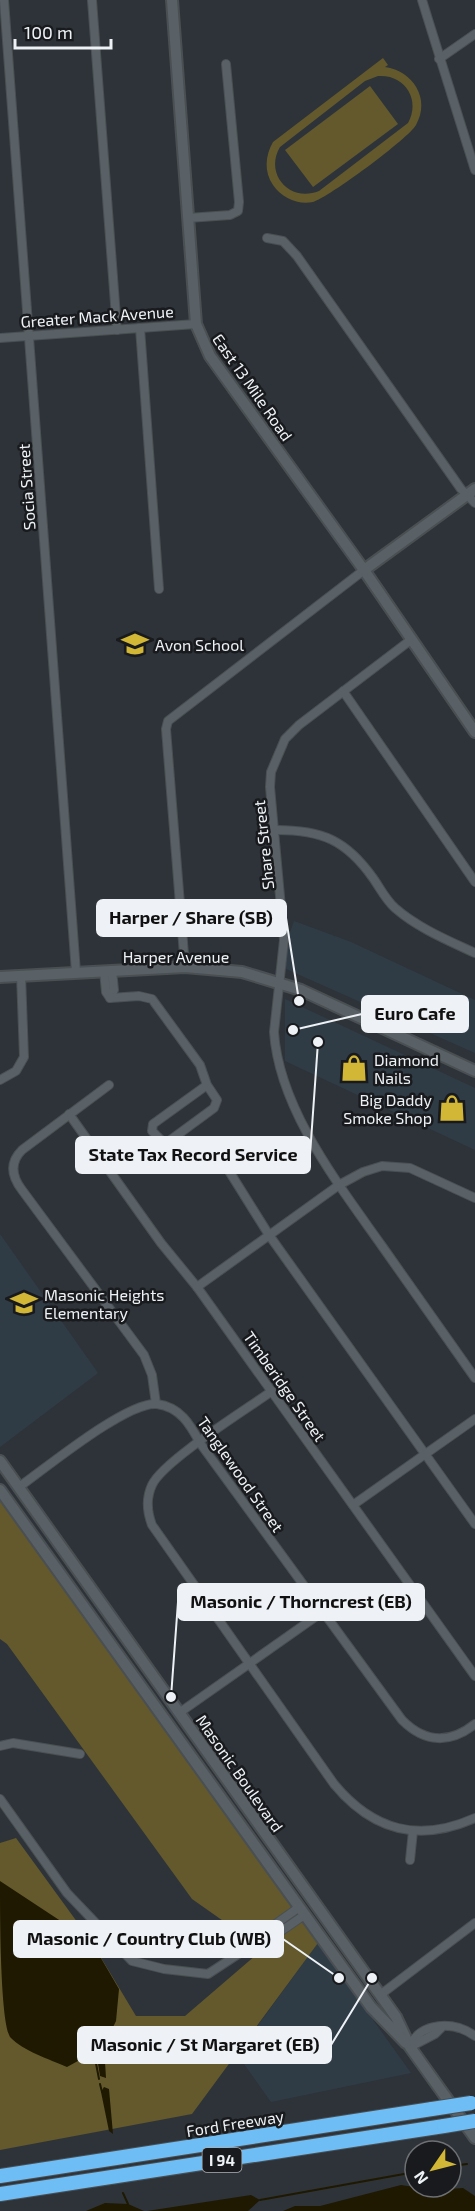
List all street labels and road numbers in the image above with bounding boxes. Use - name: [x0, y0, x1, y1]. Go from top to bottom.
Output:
- street label: Greater Mack Avenue: [20, 301, 174, 331]
- street label: East 13 Mile Road: [209, 330, 297, 444]
- street label: Socia Street: [13, 443, 39, 531]
- street label: Share Street: [249, 799, 277, 891]
- street label: Harper Avenue: [123, 947, 229, 966]
- street label: Timberidge Street: [240, 1327, 330, 1445]
- street label: Tanglewood Street: [194, 1413, 288, 1535]
- street label: Masonic Boulevard: [192, 1711, 288, 1835]
- street label: Ford Freeway: [185, 2106, 286, 2140]
- road number: I 94: [202, 2148, 242, 2172]

